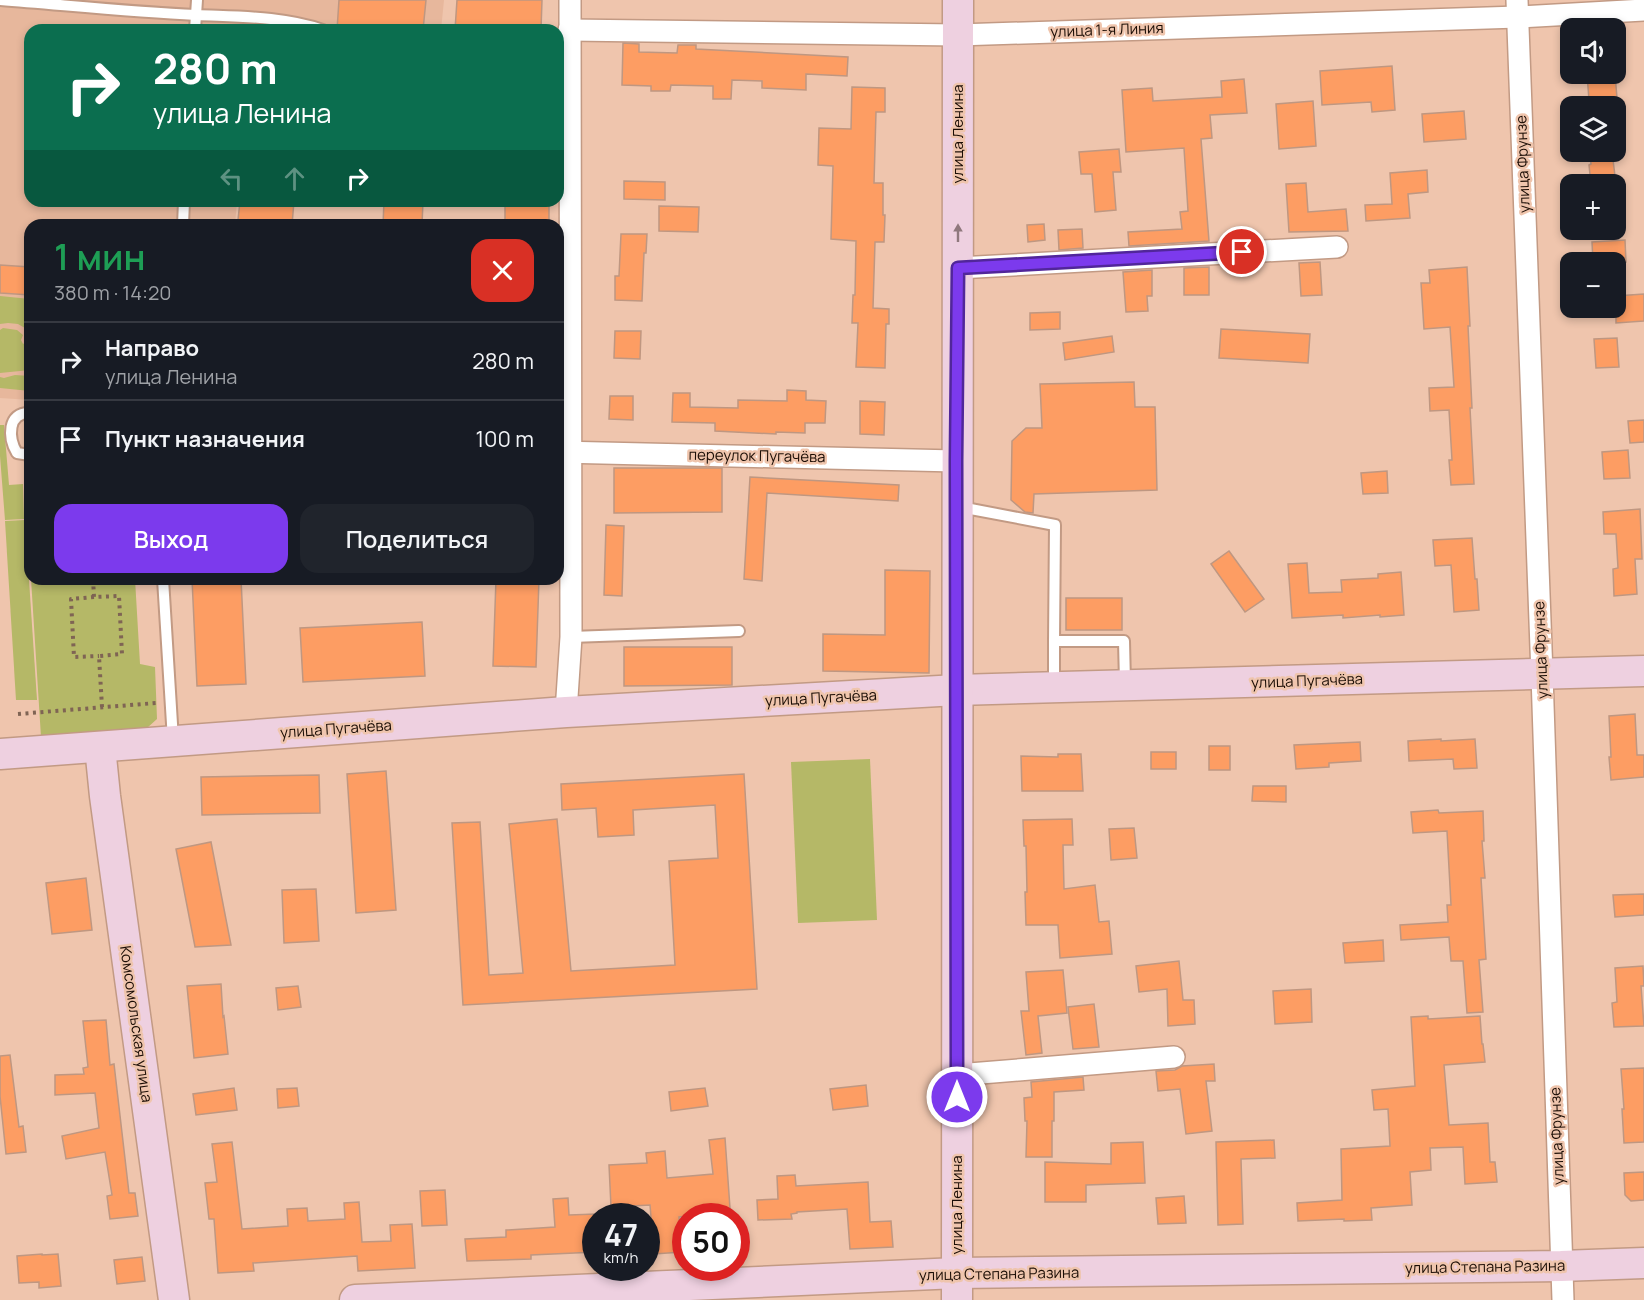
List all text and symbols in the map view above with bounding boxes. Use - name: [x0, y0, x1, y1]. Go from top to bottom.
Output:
- street label: улица 1-я Линия: [1050, 17, 1164, 42]
- map controls: [1560, 18, 1626, 318]
- button: sound: [1560, 18, 1626, 84]
- text: 280 m: [153, 39, 278, 97]
- icon: right: [54, 48, 132, 126]
- street label: улица Ленина: [947, 84, 968, 184]
- text: улица Ленина: [153, 94, 332, 131]
- button: layers: [1560, 96, 1626, 162]
- street label: улица Фрунзе: [1510, 115, 1535, 213]
- icon: left: [215, 162, 248, 195]
- icon: ahead: [278, 162, 311, 195]
- icon: right: [341, 162, 374, 195]
- button: +: [1560, 174, 1626, 240]
- one-way arrow: [953, 223, 963, 242]
- pin: [1216, 226, 1267, 277]
- text: 1 мин: [54, 232, 146, 281]
- icon: arrive: [1225, 235, 1258, 268]
- button: close: [471, 239, 534, 302]
- button: −: [1560, 252, 1626, 318]
- text: 380 m · 14:20: [54, 279, 172, 306]
- text: Направо: [105, 333, 199, 363]
- icon: right: [54, 345, 87, 378]
- text: 280 m: [472, 346, 534, 376]
- text: улица Ленина: [105, 363, 237, 390]
- icon: arrive: [54, 423, 87, 456]
- text: Пункт назначения: [105, 424, 305, 454]
- text: 100 m: [476, 424, 534, 454]
- street label: переулок Пугачёва: [688, 444, 826, 467]
- button: Выход: [54, 504, 288, 573]
- button: Поделиться: [300, 504, 534, 573]
- street label: улица Фрунзе: [1528, 601, 1553, 699]
- street label: улица Пугачёва: [1251, 668, 1363, 693]
- street label: улица Пугачёва: [765, 684, 877, 711]
- street label: улица Пугачёва: [279, 714, 393, 743]
- street label: Комсомольская улица: [115, 944, 158, 1104]
- position arrow: [925, 1065, 989, 1129]
- street label: улица Фрунзе: [1544, 1087, 1569, 1185]
- street label: улица Ленина: [946, 1155, 967, 1255]
- speed limit sign: 50: [672, 1203, 750, 1281]
- text: 47: [604, 1214, 638, 1255]
- text: km/h: [604, 1247, 638, 1268]
- street label: улица Степана Разина: [1405, 1255, 1565, 1278]
- street label: улица Степана Разина: [919, 1262, 1079, 1285]

